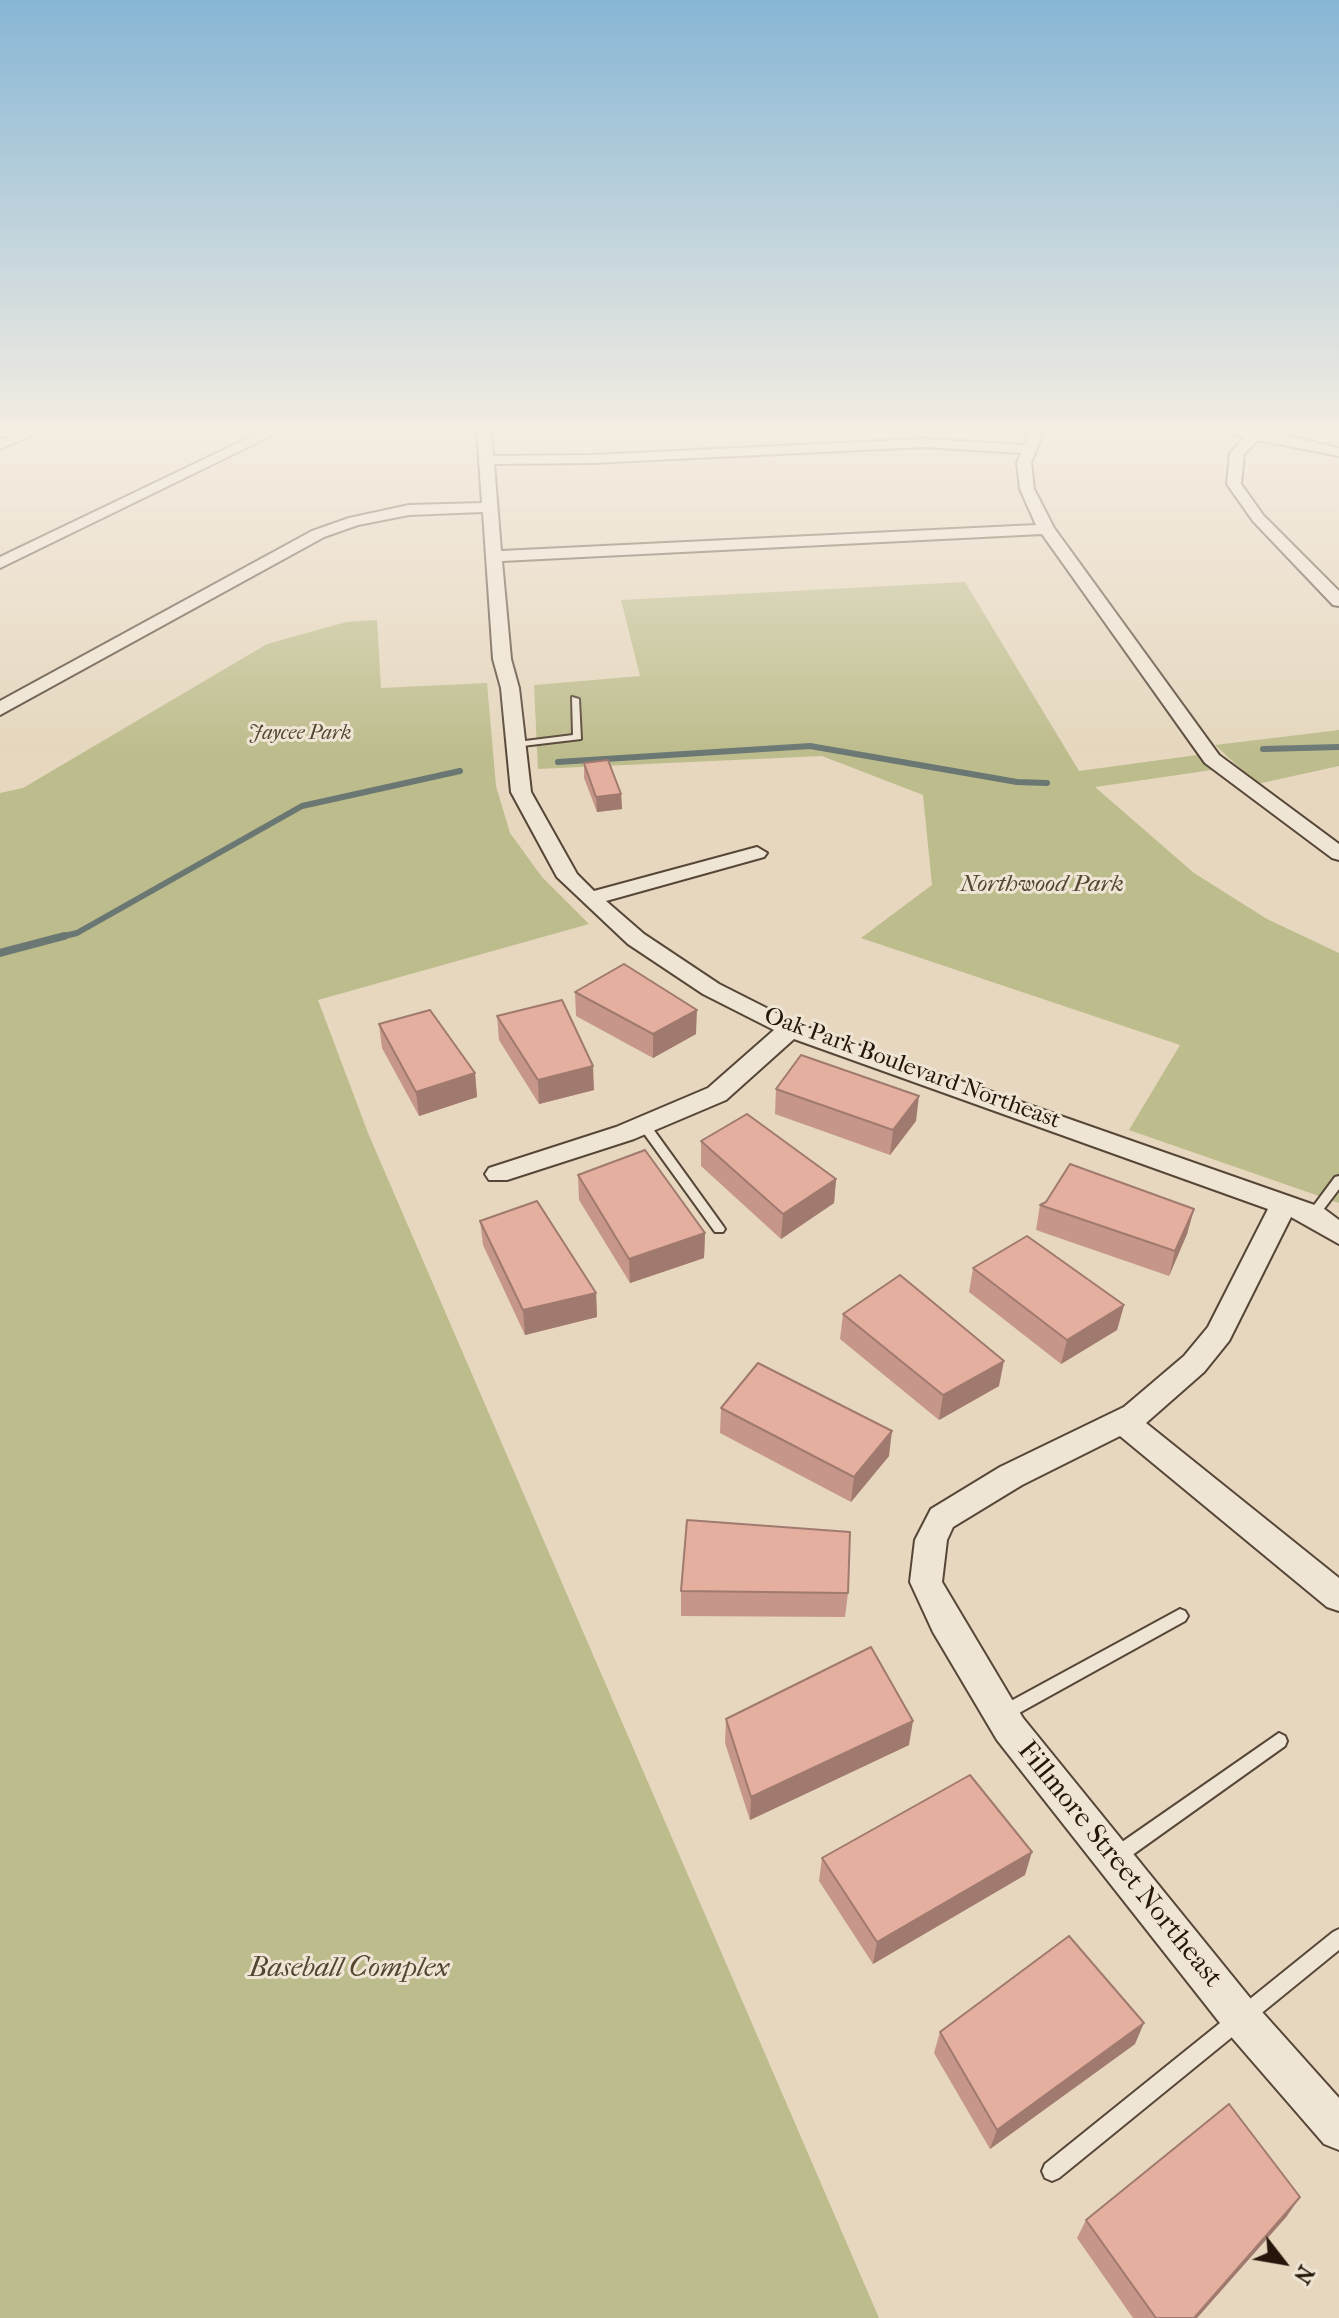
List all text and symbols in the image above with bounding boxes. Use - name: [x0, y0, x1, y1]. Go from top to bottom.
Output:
- park label: Jaycee Park: [249, 722, 351, 746]
- park label: Northwood Park: [960, 871, 1124, 899]
- street label: Oak Park Boulevard Northeast: [760, 1002, 1064, 1136]
- street label: Fillmore Street Northeast: [1009, 1735, 1229, 1995]
- park label: Baseball Complex: [249, 1952, 449, 1986]
- north arrow: [1243, 2222, 1323, 2302]
- text: N: [1288, 2261, 1319, 2288]

